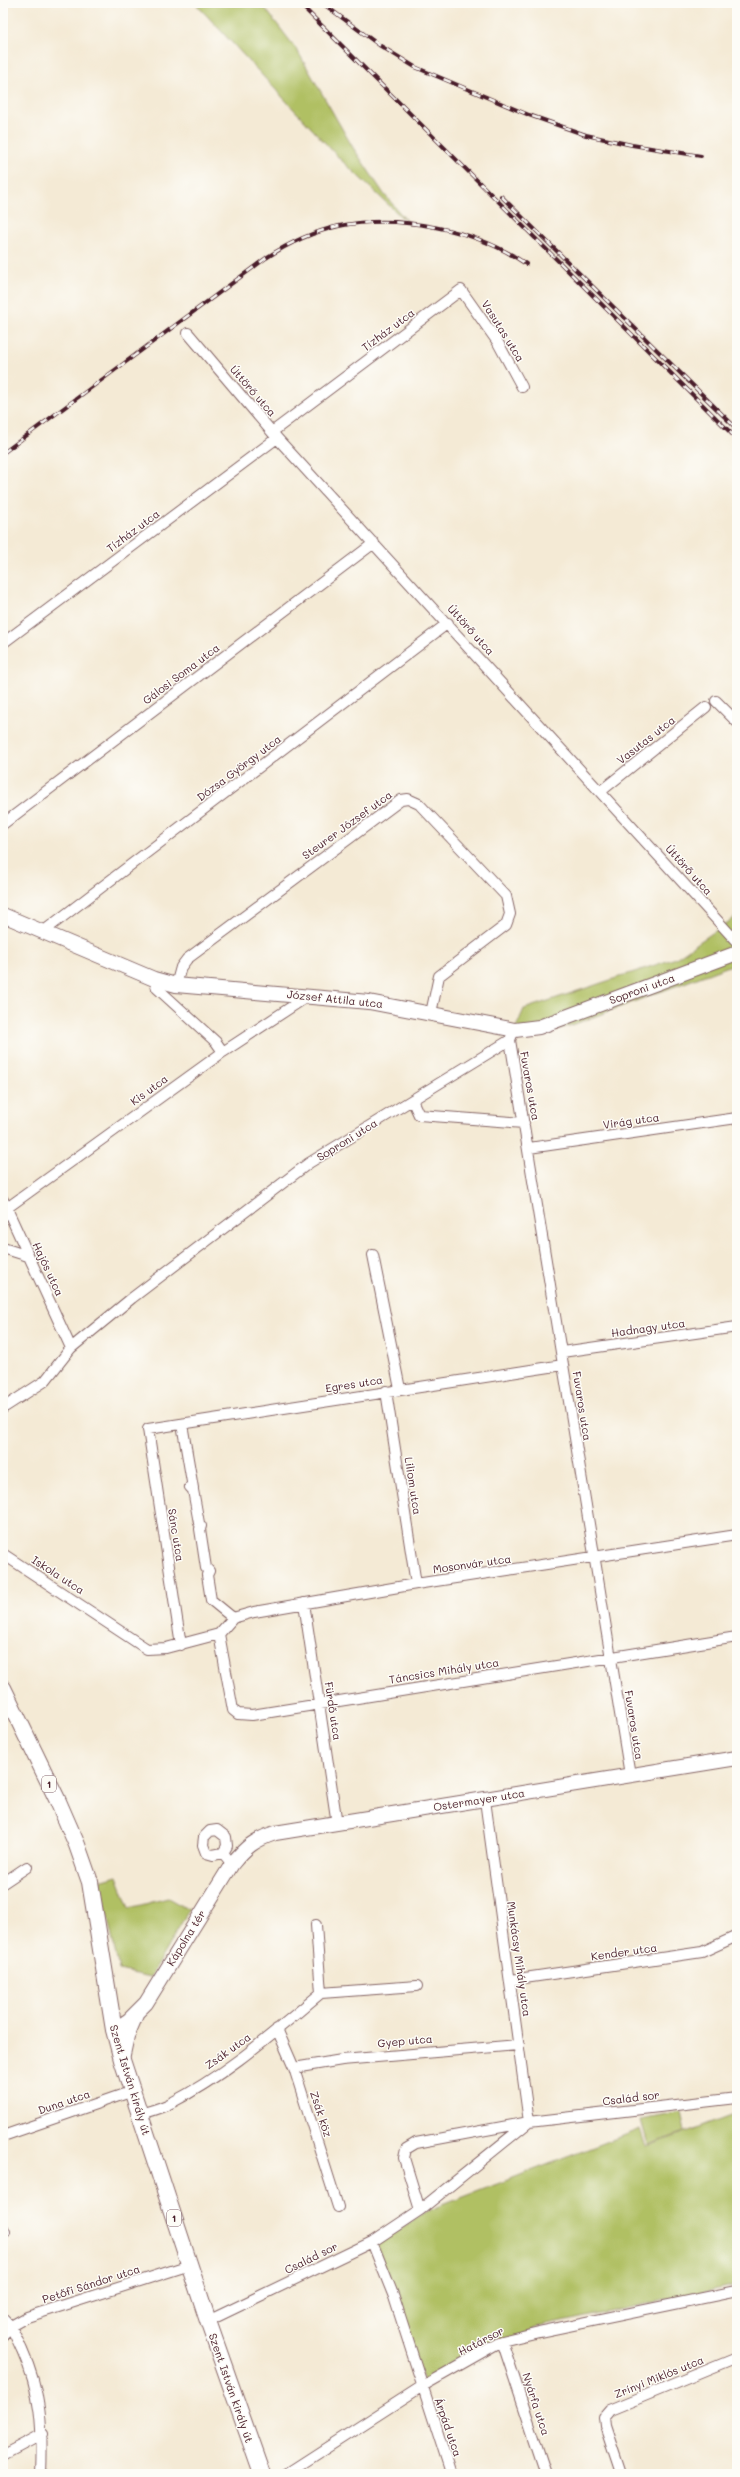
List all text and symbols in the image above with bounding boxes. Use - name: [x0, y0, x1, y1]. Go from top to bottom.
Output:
- street label: Vasutas utca: [479, 297, 528, 365]
- street label: Tízház utca: [358, 305, 417, 354]
- street label: Úttörő utca: [227, 362, 280, 420]
- street label: Tízház utca: [103, 506, 162, 555]
- street label: Úttörő utca: [445, 601, 498, 658]
- street label: Gálosi Soma utca: [139, 640, 222, 707]
- street label: Vasutas utca: [613, 712, 678, 767]
- street label: Dózsa György utca: [194, 731, 284, 804]
- street label: Steurer József utca: [299, 787, 395, 862]
- street label: Úttörő utca: [663, 841, 716, 898]
- street label: Soproni utca: [607, 970, 677, 1007]
- street label: József Attila utca: [286, 986, 384, 1011]
- street label: Fuvaros utca: [517, 1050, 544, 1122]
- street label: Kis utca: [127, 1071, 171, 1108]
- street label: Virág utca: [602, 1109, 660, 1132]
- street label: Soproni utca: [314, 1115, 380, 1164]
- street label: Hajós utca: [29, 1239, 68, 1298]
- street label: Hadnagy utca: [610, 1315, 686, 1340]
- street label: Fuvaros utca: [570, 1370, 595, 1442]
- street label: Egres utca: [324, 1372, 384, 1395]
- street label: Liliom utca: [402, 1456, 425, 1516]
- street label: Sánc utca: [165, 1507, 188, 1563]
- street label: Mosonvár utca: [432, 1551, 512, 1576]
- street label: Iskola utca: [29, 1552, 88, 1597]
- street label: Táncsics Mihály utca: [388, 1654, 500, 1687]
- street label: Fürdő utca: [321, 1681, 346, 1741]
- street label: Fuvaros utca: [622, 1689, 647, 1761]
- road number: 1: [42, 1776, 56, 1792]
- street label: Ostermayer utca: [432, 1785, 526, 1814]
- street label: Munkácsy Mihály utca: [504, 1900, 535, 2018]
- street label: Kápolna tér: [162, 1907, 209, 1969]
- street label: Kender utca: [590, 1939, 658, 1964]
- street label: Szent István király út: [107, 2023, 154, 2137]
- street label: Zsák utca: [202, 2029, 254, 2072]
- street label: Gyep utca: [377, 2031, 433, 2050]
- street label: Duna utca: [36, 2086, 92, 2117]
- street label: Család sor: [601, 2087, 660, 2108]
- street label: Zsák köz: [307, 2089, 336, 2139]
- road number: 1: [167, 2210, 181, 2226]
- street label: Család sor: [282, 2238, 340, 2277]
- street label: Petőfi Sándor utca: [40, 2261, 142, 2306]
- street label: Határsor: [455, 2323, 506, 2358]
- street label: Szent István király út: [206, 2331, 257, 2445]
- street label: Zrínyi Miklós utca: [612, 2352, 706, 2401]
- street label: Nyárfa utca: [519, 2371, 554, 2437]
- street label: Árpád utca: [431, 2395, 466, 2458]

